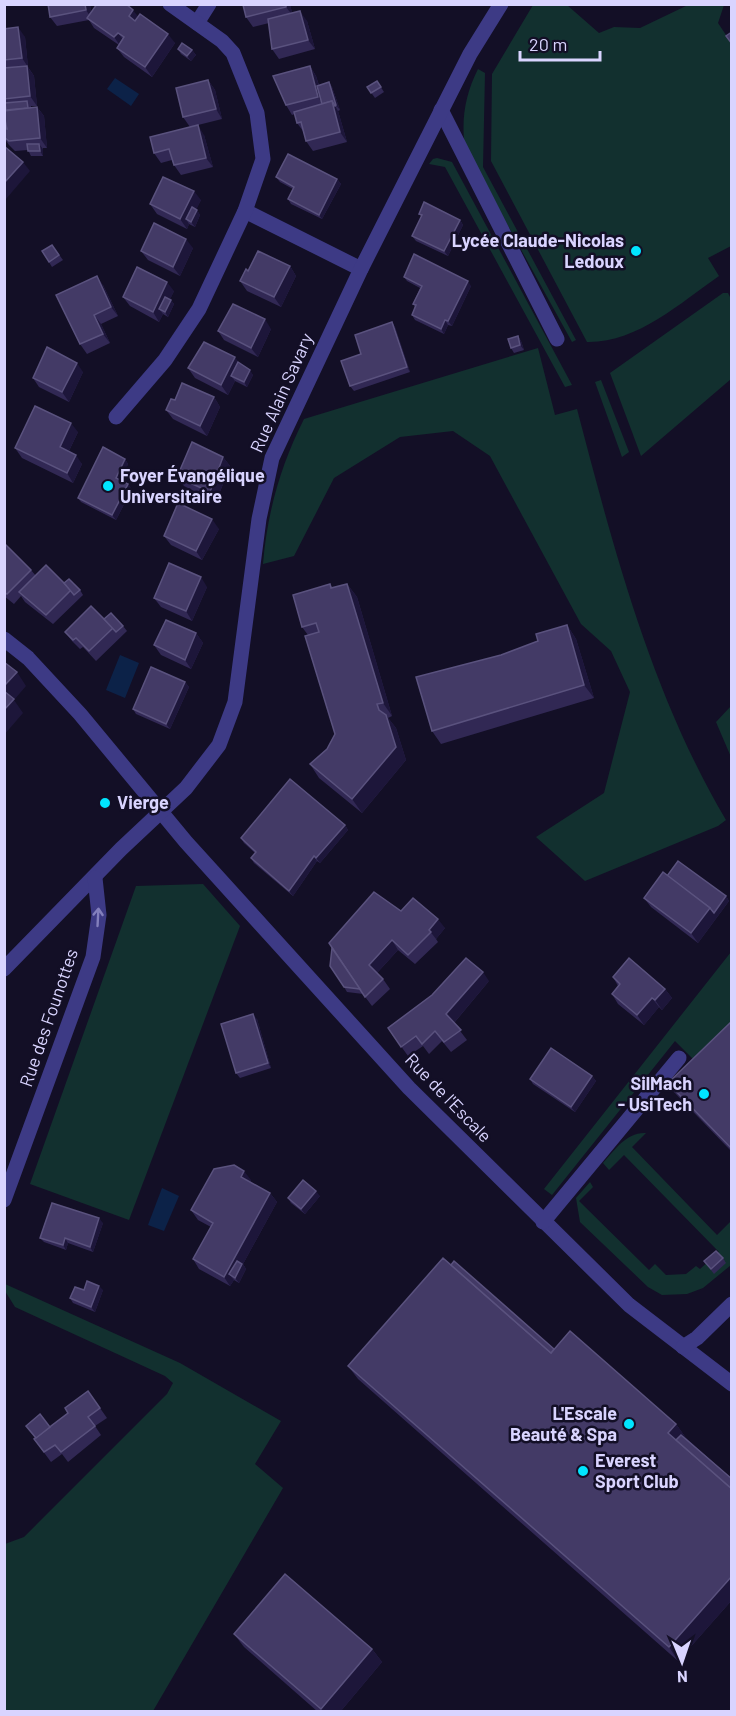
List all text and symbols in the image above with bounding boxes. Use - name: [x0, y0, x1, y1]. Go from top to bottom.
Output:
- scale bar: [520, 24, 600, 62]
- text: 20 m: [529, 33, 567, 55]
- place label: Lycée Claude-Nicolas Ledoux: [452, 229, 624, 272]
- marker: Lycée Claude-Nicolas Ledoux: [629, 244, 643, 258]
- street label: Rue Alain Savary: [245, 329, 317, 456]
- place label: Foyer Évangélique Universitaire: [120, 464, 265, 507]
- marker: Foyer Évangélique Universitaire: [101, 479, 115, 493]
- place label: Vierge: [117, 791, 169, 813]
- marker: Vierge: [98, 796, 112, 810]
- one-way arrow: [93, 908, 104, 928]
- street label: Rue des Founottes: [14, 946, 82, 1090]
- street label: Rue de l'Escale: [401, 1048, 497, 1146]
- place label: SilMach - UsiTech: [618, 1072, 692, 1115]
- marker: SilMach - UsiTech: [697, 1087, 711, 1101]
- place label: L'Escale Beauté & Spa: [510, 1402, 617, 1445]
- marker: L'Escale Beauté & Spa: [622, 1417, 636, 1431]
- place label: Everest Sport Club: [595, 1449, 679, 1492]
- marker: Everest Sport Club: [576, 1464, 590, 1478]
- north arrow: [652, 1632, 712, 1692]
- text: N: [677, 1668, 688, 1687]

